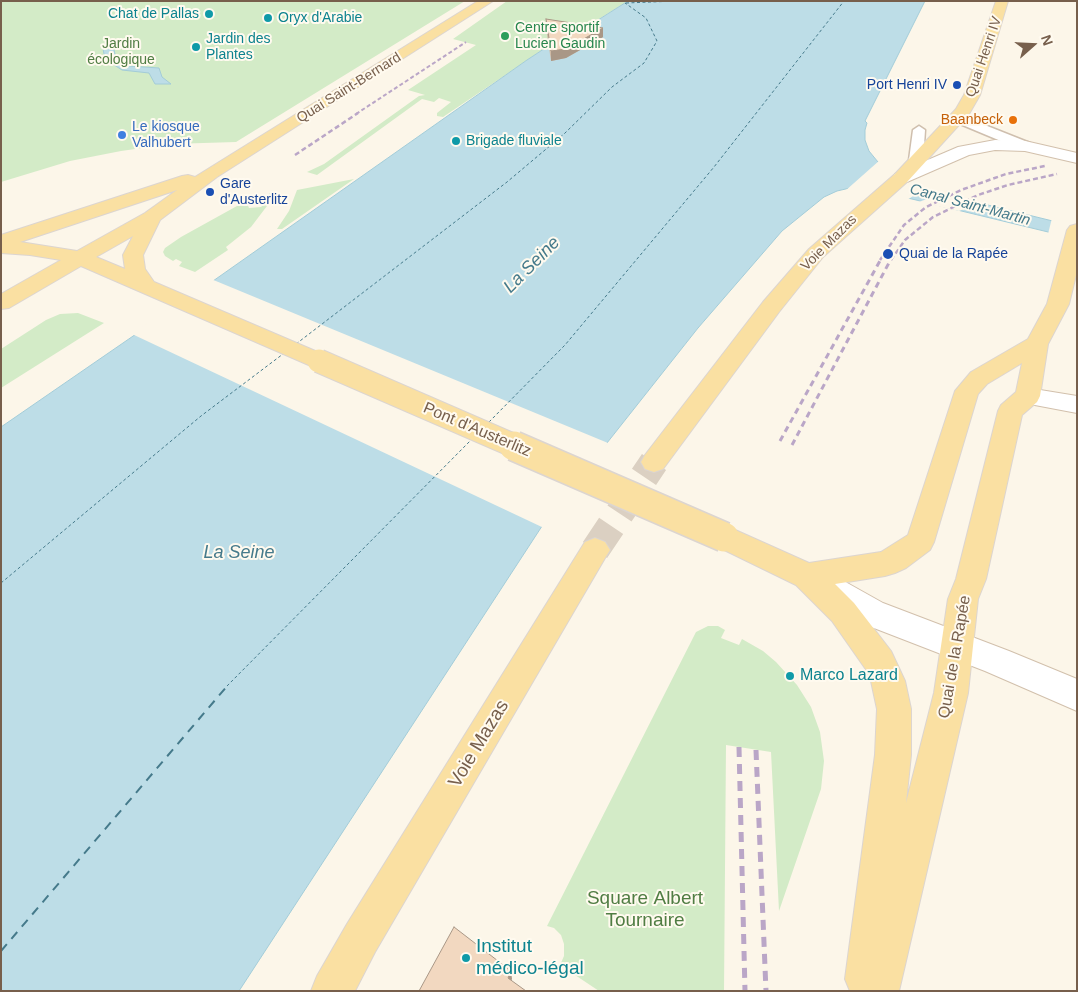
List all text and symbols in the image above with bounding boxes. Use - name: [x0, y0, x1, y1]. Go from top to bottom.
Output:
- place label: Chat de Pallas: [108, 6, 199, 22]
- marker: Chat de Pallas: [203, 8, 215, 20]
- place label: Oryx d'Arabie: [278, 10, 362, 26]
- marker: Oryx d'Arabie: [262, 12, 274, 24]
- street label: Quai Henri IV: [962, 15, 1006, 99]
- place label: Centre sportif Lucien Gaudin: [515, 20, 605, 52]
- north arrow: [1008, 20, 1058, 70]
- marker: Centre sportif Lucien Gaudin: [499, 30, 511, 42]
- place label: Jardin des Plantes: [206, 31, 271, 64]
- text: N: [1038, 33, 1056, 48]
- park label: Jardin écologique: [87, 36, 155, 68]
- marker: Jardin des Plantes: [190, 41, 202, 53]
- street label: Quai Saint-Bernard: [294, 49, 404, 127]
- place label: Port Henri IV: [867, 77, 947, 93]
- marker: Port Henri IV: [951, 79, 963, 91]
- place label: Baanbeck: [941, 112, 1003, 128]
- marker: Baanbeck: [1007, 114, 1019, 126]
- place label: Le kiosque Valhubert: [132, 119, 200, 152]
- marker: Le kiosque Valhubert: [116, 129, 128, 141]
- place label: Brigade fluviale: [466, 133, 562, 149]
- marker: Brigade fluviale: [450, 135, 462, 147]
- place label: Gare d'Austerlitz: [220, 176, 288, 208]
- water label: Canal Saint-Martin: [908, 180, 1032, 230]
- marker: Gare d'Austerlitz: [204, 186, 216, 198]
- street label: Voie Mazas: [797, 211, 861, 275]
- water label: La Seine: [499, 232, 565, 298]
- place label: Quai de la Rapée: [899, 246, 1008, 262]
- marker: Quai de la Rapée: [881, 247, 895, 261]
- street label: Pont d'Austerlitz: [420, 399, 534, 461]
- water label: La Seine: [203, 542, 275, 564]
- street label: Quai de la Rapée: [935, 594, 975, 720]
- place label: Marco Lazard: [800, 666, 898, 686]
- marker: Marco Lazard: [784, 670, 796, 682]
- street label: Voie Mazas: [444, 696, 514, 792]
- park label: Square Albert Tournaire: [587, 888, 703, 932]
- place label: Institut médico-légal: [476, 936, 584, 980]
- marker: Institut médico-légal: [460, 952, 472, 964]

